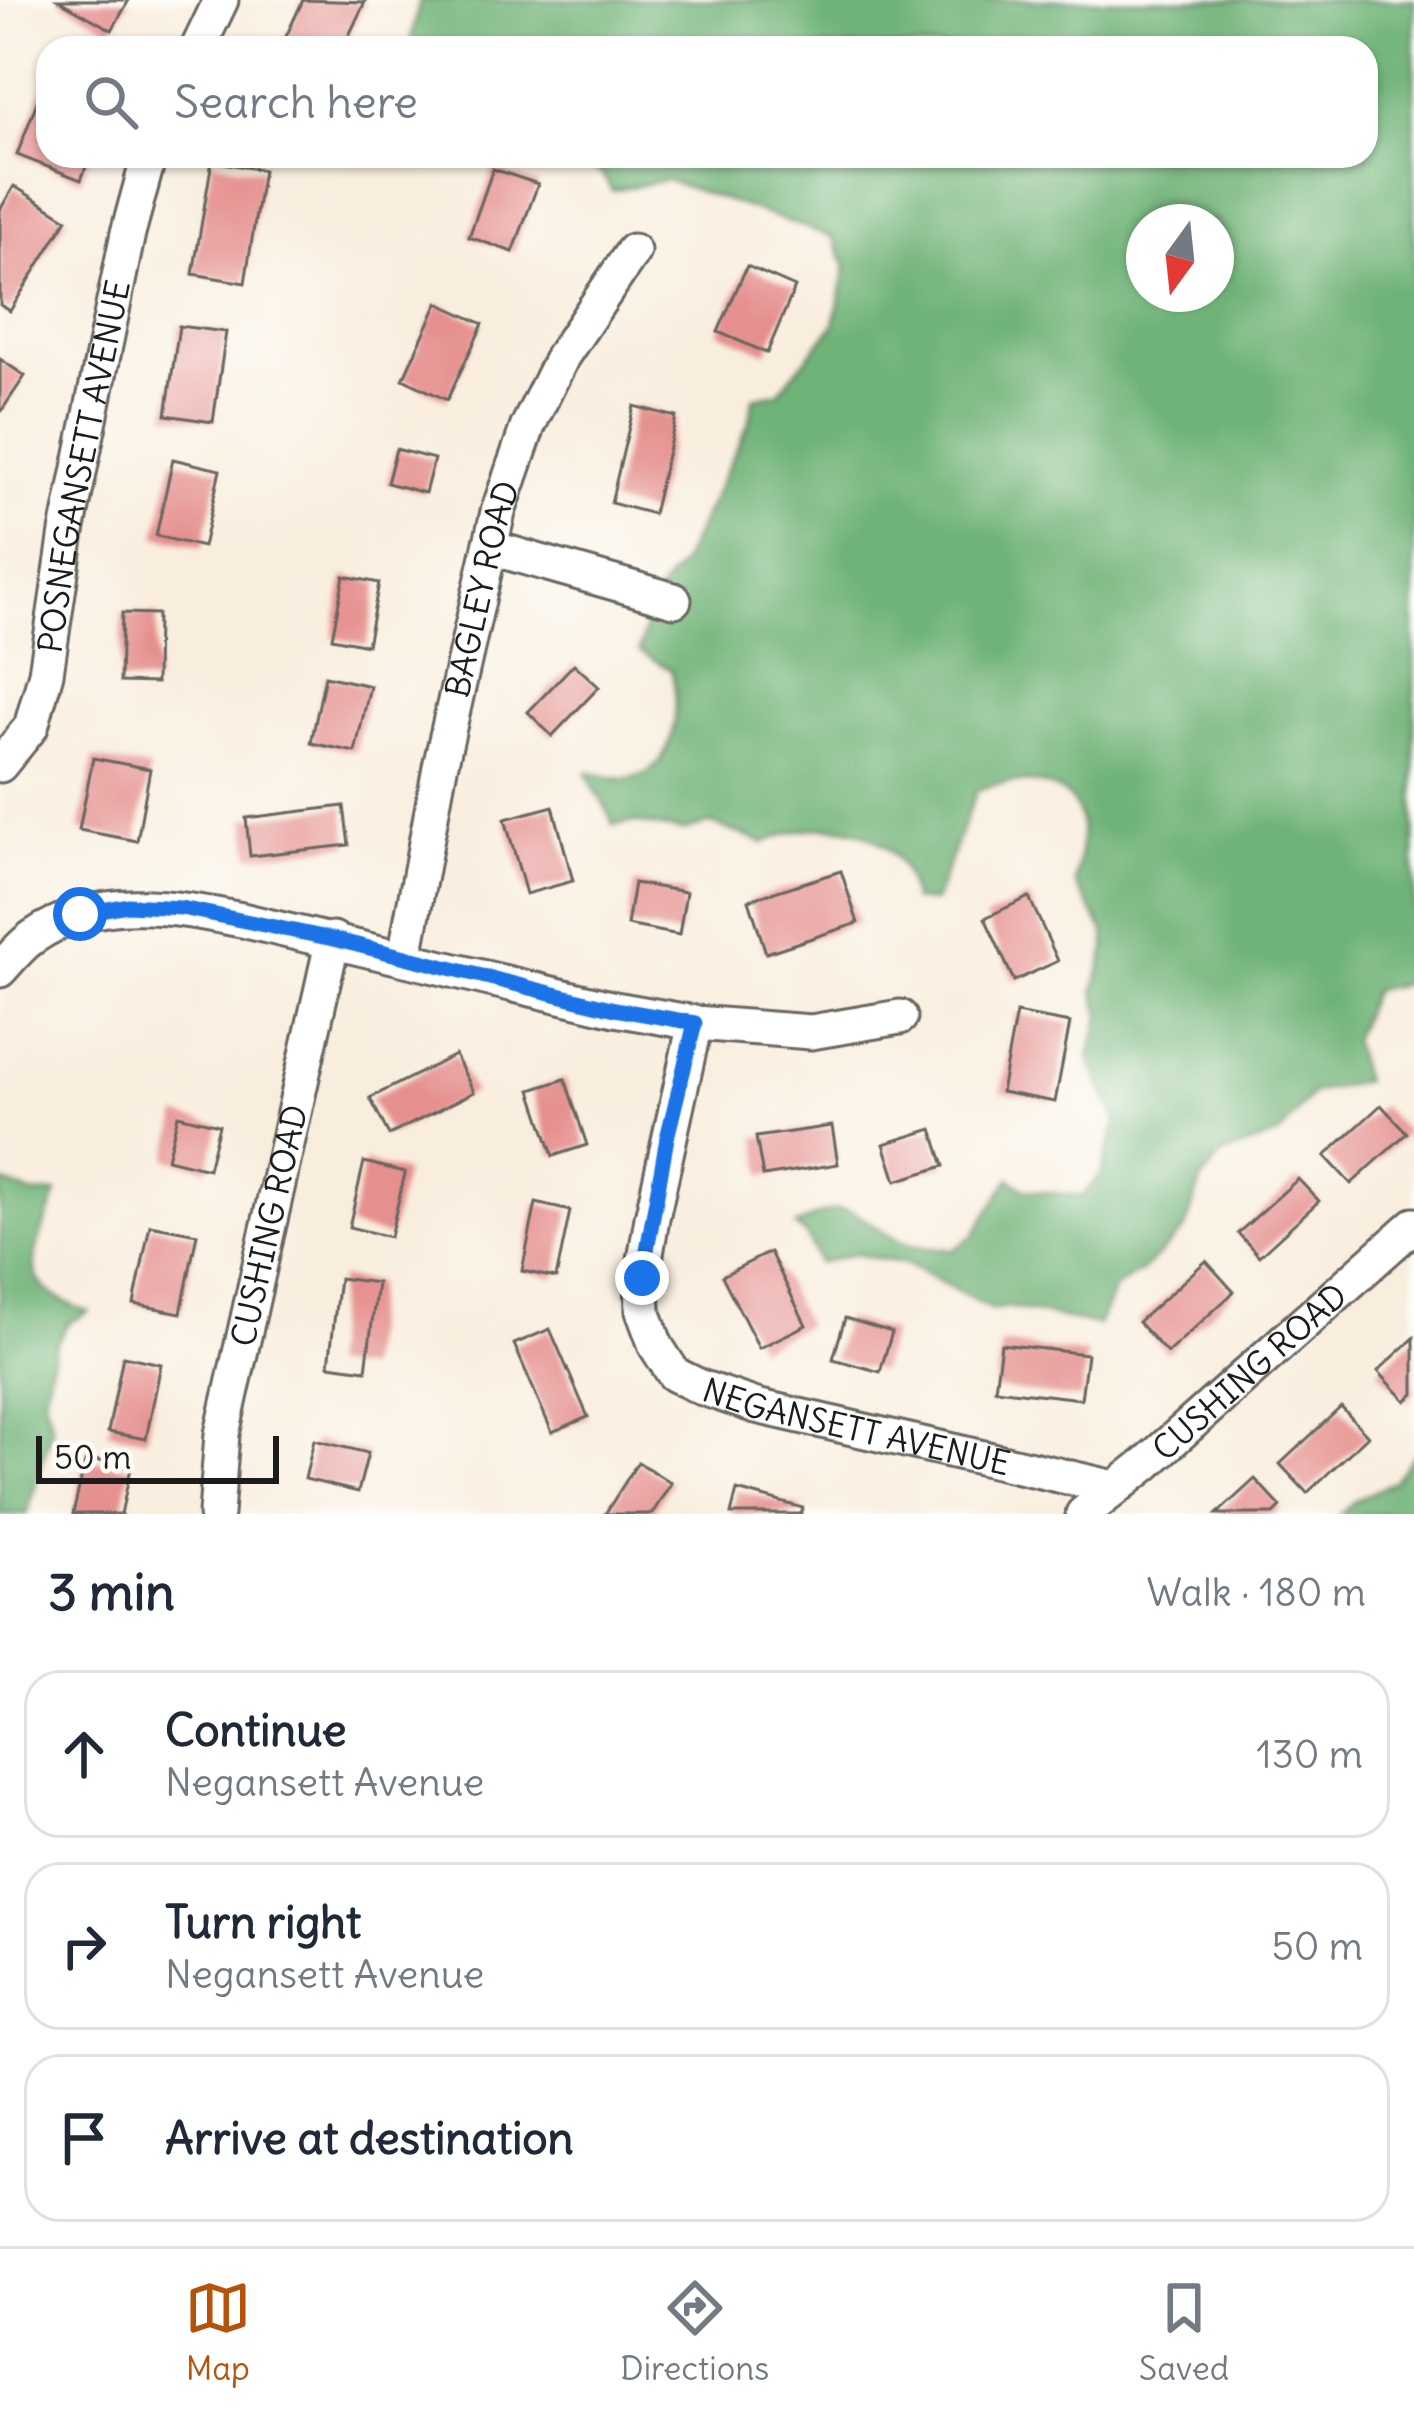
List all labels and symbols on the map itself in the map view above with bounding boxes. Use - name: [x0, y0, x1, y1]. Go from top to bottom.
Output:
- north arrow: [1126, 204, 1234, 312]
- street label: POSNEGANSETT AVENUE: [28, 276, 139, 656]
- street label: BAGLEY ROAD: [436, 475, 528, 701]
- route start: [53, 887, 107, 941]
- street label: CUSHING ROAD: [221, 1101, 316, 1350]
- route end: [615, 1251, 669, 1305]
- street label: CUSHING ROAD: [1144, 1274, 1355, 1469]
- street label: NEGANSETT AVENUE: [697, 1369, 1014, 1484]
- scale bar: [36, 1430, 279, 1483]

